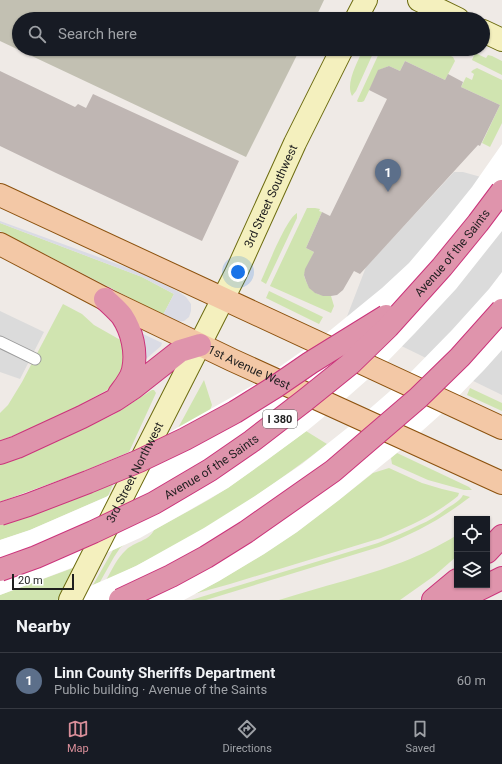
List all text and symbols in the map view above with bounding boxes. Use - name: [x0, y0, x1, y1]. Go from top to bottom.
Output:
- search box: [12, 12, 490, 56]
- icon: search: [26, 23, 48, 45]
- text: Search here: [58, 25, 137, 43]
- street label: 3rd Street Southwest: [241, 142, 300, 250]
- pin: 1: [375, 159, 401, 192]
- street label: Avenue of the Saints: [412, 206, 493, 299]
- your location: [228, 262, 248, 282]
- street label: 1st Avenue West: [206, 342, 292, 393]
- road number: I 380: [263, 410, 297, 428]
- street label: 3rd Street Northwest: [103, 420, 166, 525]
- street label: Avenue of the Saints: [162, 431, 262, 502]
- map controls: [454, 516, 490, 588]
- button: locate: [454, 516, 490, 552]
- button: layers: [454, 552, 490, 588]
- scale bar: [12, 572, 74, 591]
- text: 20 m: [18, 574, 43, 587]
- text: Nearby: [16, 616, 71, 636]
- text: Linn County Sheriffs Department: [54, 664, 275, 682]
- text: 1: [25, 673, 33, 688]
- text: 60 m: [457, 673, 486, 688]
- text: Public building · Avenue of the Saints: [54, 682, 267, 697]
- tab: Map: [67, 718, 89, 755]
- tab: Directions: [222, 718, 272, 755]
- tab: Saved: [405, 718, 435, 755]

